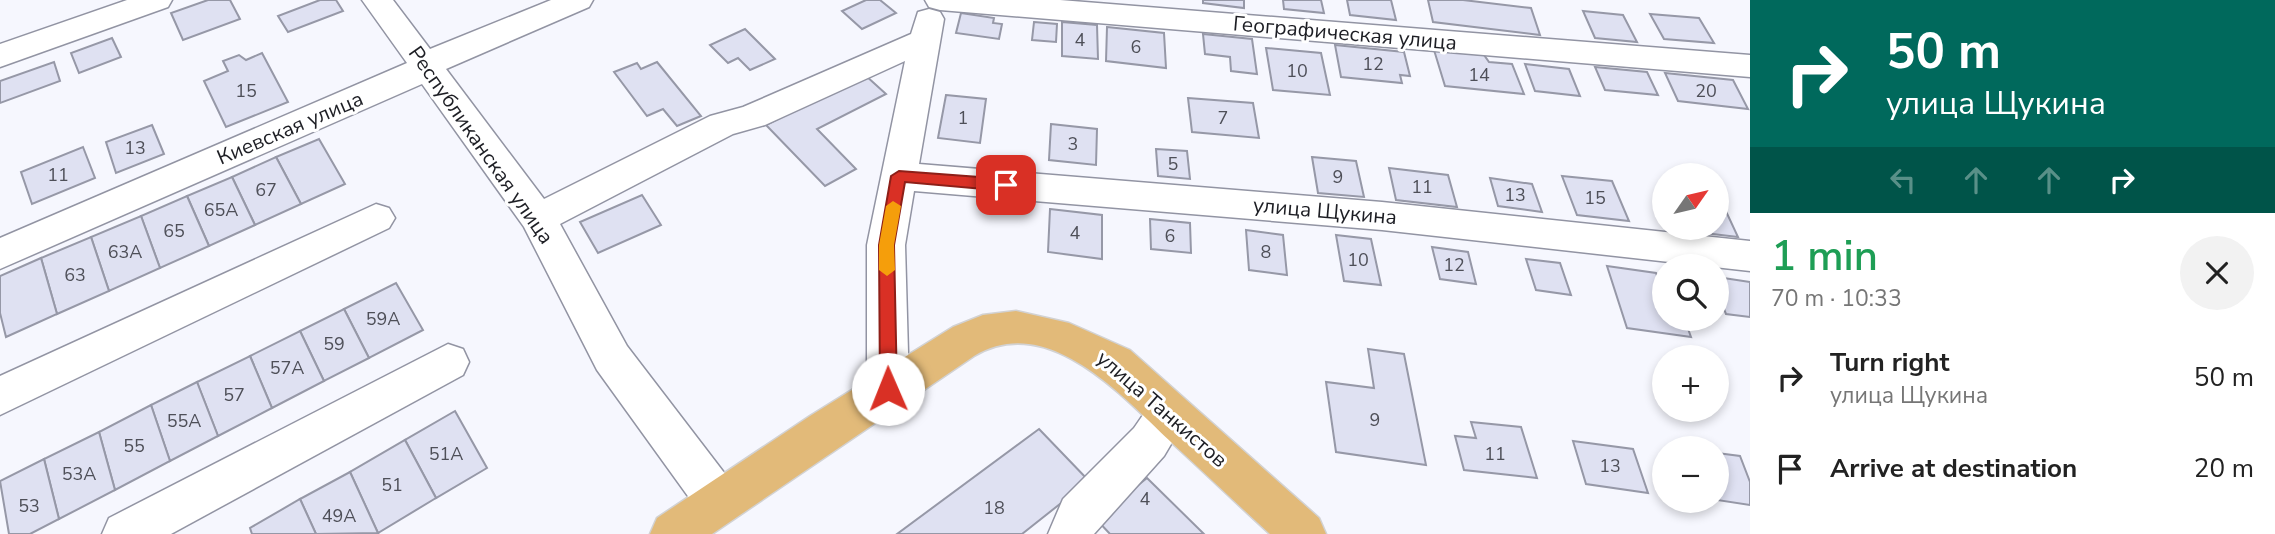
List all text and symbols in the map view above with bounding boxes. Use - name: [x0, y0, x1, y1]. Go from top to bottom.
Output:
- street label: Географическая улица: [1232, 9, 1458, 57]
- text: 50 m: [1886, 18, 2001, 85]
- house number: 4: [1075, 28, 1086, 52]
- icon: right: [1771, 28, 1862, 119]
- house number: 6: [1131, 35, 1141, 59]
- street label: Республиканская улица: [402, 40, 560, 250]
- house number: 12: [1362, 52, 1384, 76]
- house number: 10: [1286, 59, 1308, 83]
- house number: 14: [1468, 63, 1490, 87]
- house number: 15: [235, 79, 257, 103]
- house number: 20: [1695, 79, 1717, 103]
- text: улица Щукина: [1886, 82, 2106, 125]
- street label: Киевская улица: [213, 85, 367, 171]
- house number: 1: [958, 106, 968, 130]
- house number: 7: [1218, 106, 1228, 130]
- house number: 3: [1068, 132, 1078, 156]
- house number: 13: [124, 136, 146, 160]
- house number: 5: [1168, 152, 1178, 176]
- pin: [976, 155, 1036, 215]
- icon: left: [1884, 161, 1922, 199]
- icon: ahead: [1957, 161, 1995, 199]
- icon: ahead: [2030, 161, 2068, 199]
- icon: right: [2103, 161, 2141, 199]
- house number: 11: [47, 163, 69, 187]
- north arrow: [1652, 163, 1729, 240]
- map controls: [1652, 163, 1729, 513]
- house number: 9: [1333, 165, 1343, 189]
- icon: arrive: [987, 166, 1025, 204]
- house number: 11: [1411, 175, 1433, 199]
- house number: 67: [255, 178, 277, 202]
- house number: 13: [1504, 183, 1526, 207]
- house number: 15: [1584, 186, 1606, 210]
- street label: улица Щукина: [1252, 191, 1398, 231]
- house number: 65А: [204, 198, 238, 222]
- house number: 65: [163, 219, 185, 243]
- house number: 4: [1070, 221, 1081, 245]
- house number: 6: [1165, 224, 1175, 248]
- text: 1 min: [1771, 228, 1878, 285]
- button: close: [2180, 236, 2254, 310]
- house number: 63А: [108, 240, 142, 264]
- house number: 8: [1261, 240, 1271, 264]
- house number: 10: [1347, 248, 1369, 272]
- house number: 12: [1443, 253, 1465, 277]
- button: search: [1652, 254, 1729, 331]
- house number: 63: [64, 263, 86, 287]
- text: 70 m · 10:33: [1771, 283, 1902, 314]
- house number: 59А: [366, 307, 400, 331]
- house number: 59: [323, 332, 345, 356]
- street label: улица Танкистов: [1091, 344, 1233, 474]
- button: +: [1652, 345, 1729, 422]
- text: Turn right: [1830, 345, 1949, 380]
- position arrow: [851, 352, 925, 426]
- house number: 57А: [270, 356, 304, 380]
- icon: right: [1771, 359, 1809, 397]
- text: 50 m: [2194, 360, 2254, 395]
- text: улица Щукина: [1830, 380, 1988, 411]
- house number: 57: [223, 383, 245, 407]
- house number: 9: [1370, 408, 1380, 432]
- house number: 55А: [167, 409, 201, 433]
- house number: 55: [123, 434, 145, 458]
- button: −: [1652, 436, 1729, 513]
- house number: 51А: [429, 442, 463, 466]
- house number: 11: [1484, 442, 1506, 466]
- icon: arrive: [1771, 450, 1809, 488]
- text: Arrive at destination: [1830, 451, 2077, 486]
- text: 20 m: [2194, 451, 2254, 486]
- house number: 13: [1599, 454, 1621, 478]
- house number: 53А: [62, 462, 96, 486]
- house number: 51: [381, 473, 403, 497]
- house number: 4: [1140, 487, 1151, 511]
- house number: 53: [18, 494, 40, 518]
- house number: 18: [983, 496, 1005, 520]
- house number: 49А: [322, 504, 356, 528]

